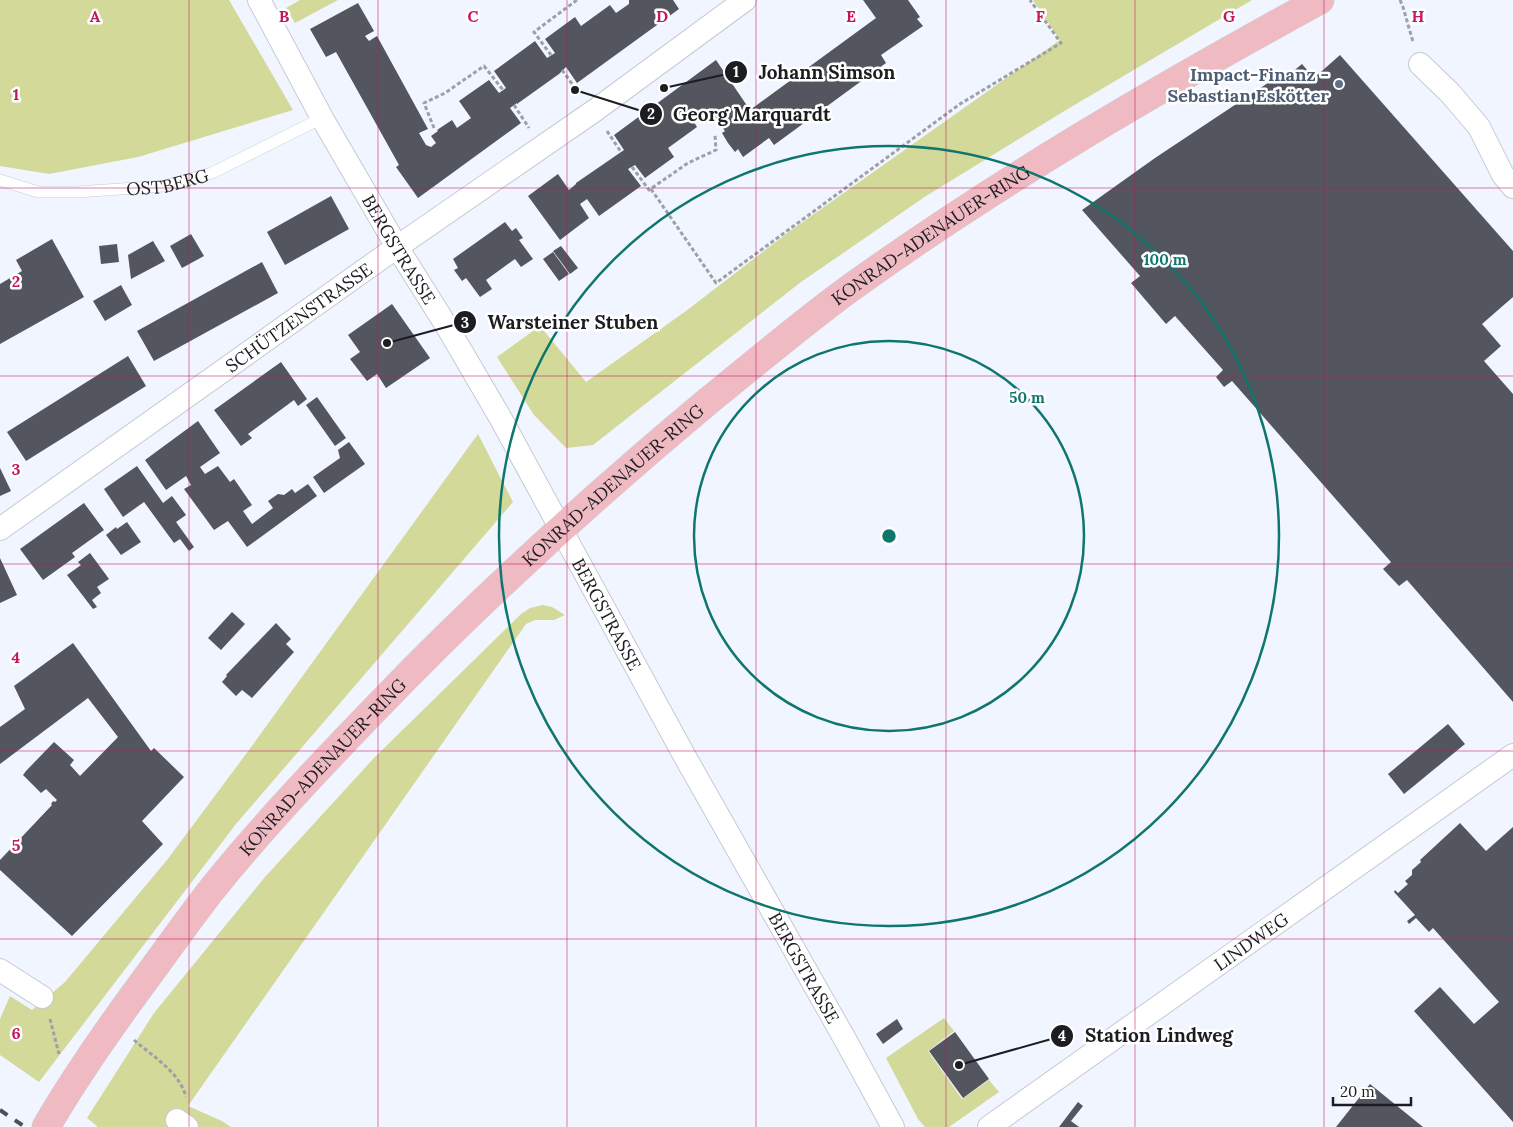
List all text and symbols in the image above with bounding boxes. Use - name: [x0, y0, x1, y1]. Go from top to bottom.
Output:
- text: A: [90, 6, 101, 26]
- text: B: [279, 6, 290, 26]
- text: C: [467, 6, 479, 26]
- text: D: [656, 6, 668, 26]
- text: E: [846, 6, 856, 26]
- text: F: [1035, 6, 1045, 26]
- text: G: [1223, 6, 1235, 26]
- text: H: [1412, 6, 1425, 26]
- callout: Johann Simson: [723, 55, 905, 89]
- text: Johann Simson: [759, 60, 895, 84]
- text: 1: [733, 62, 739, 81]
- place label: Impact-Finanz - Sebastian Eskötter: [1168, 63, 1329, 107]
- marker: Impact-Finanz - Sebastian Eskötter: [1333, 78, 1345, 90]
- text: 1: [13, 84, 19, 104]
- callout: Georg Marquardt: [638, 97, 841, 131]
- text: Georg Marquardt: [673, 102, 832, 126]
- text: 2: [647, 104, 655, 123]
- street label: KONRAD-ADENAUER-RING: [826, 159, 1034, 310]
- street label: OSTBERG: [126, 163, 211, 200]
- street label: BERGSTRASSE: [357, 190, 441, 308]
- text: 100 m: [1144, 250, 1187, 269]
- street label: SCHÜTZENSTRASSE: [221, 257, 376, 377]
- text: 2: [12, 271, 20, 291]
- callout: Warsteiner Stuben: [453, 305, 669, 339]
- text: Warsteiner Stuben: [488, 310, 658, 334]
- text: 3: [461, 313, 469, 332]
- text: 50 m: [1009, 388, 1045, 407]
- street label: KONRAD-ADENAUER-RING: [517, 398, 708, 571]
- text: 3: [12, 459, 21, 479]
- centre of rings: [880, 527, 898, 545]
- street label: BERGSTRASSE: [567, 554, 647, 674]
- text: 4: [12, 647, 21, 667]
- street label: KONRAD-ADENAUER-RING: [234, 673, 411, 860]
- text: 5: [12, 835, 21, 855]
- street label: LINDWEG: [1209, 907, 1293, 975]
- street label: BERGSTRASSE: [764, 908, 845, 1027]
- callout: Station Lindweg: [1050, 1019, 1243, 1053]
- text: 6: [11, 1023, 21, 1043]
- text: Station Lindweg: [1085, 1023, 1234, 1047]
- text: 4: [1058, 1026, 1066, 1045]
- scale bar: [1333, 1074, 1410, 1106]
- text: 20 m: [1340, 1082, 1375, 1101]

